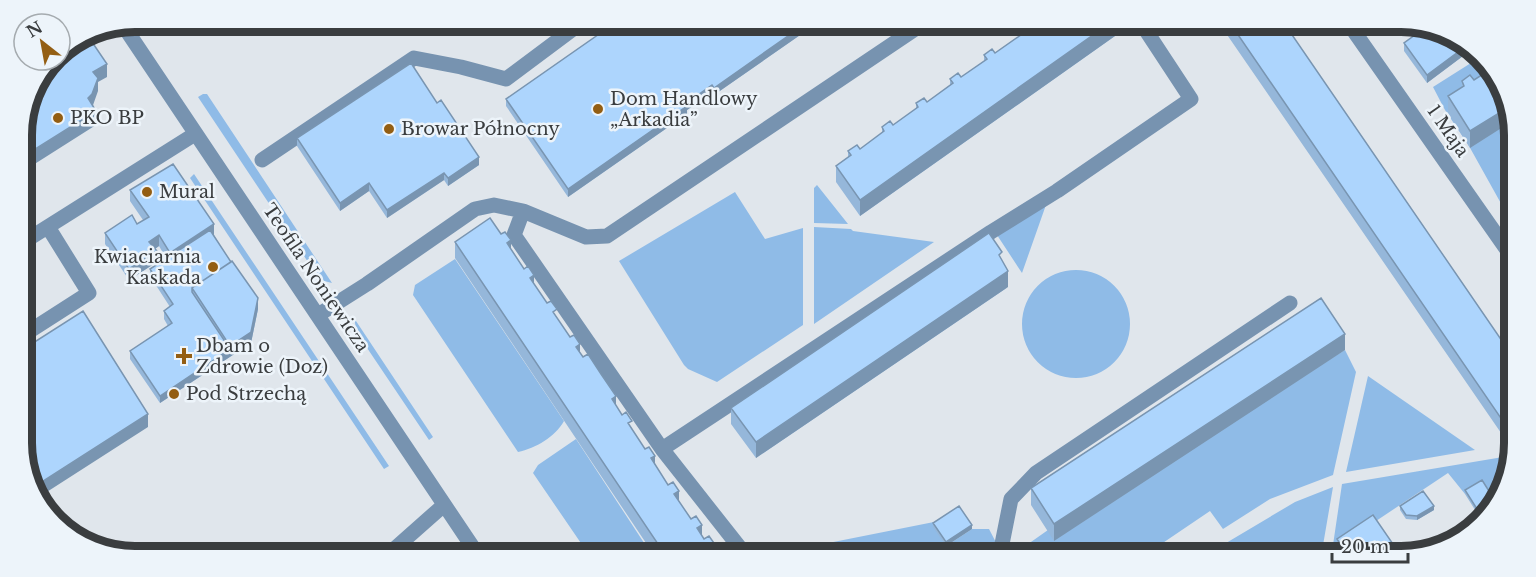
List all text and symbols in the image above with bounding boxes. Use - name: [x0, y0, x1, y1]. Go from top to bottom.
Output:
- north arrow: [12, 12, 72, 72]
- text: N: [23, 17, 46, 42]
- place label: Dom Handlowy „Arkadia”: [610, 88, 758, 131]
- street label: 1 Maja: [1422, 101, 1474, 161]
- marker: Dom Handlowy „Arkadia”: [591, 102, 605, 116]
- place label: PKO BP: [70, 107, 144, 129]
- marker: PKO BP: [51, 111, 65, 125]
- place label: Browar Północny: [401, 118, 560, 140]
- marker: Browar Północny: [382, 122, 396, 136]
- place label: Mural: [159, 181, 215, 203]
- marker: Mural: [140, 185, 154, 199]
- street label: Teofila Noniewicza: [258, 200, 374, 356]
- place label: Kwiaciarnia Kaskada: [94, 246, 201, 289]
- marker: Kwiaciarnia Kaskada: [206, 260, 220, 274]
- place label: Dbam o Zdrowie (Doz): [196, 335, 328, 378]
- marker: Dbam o Zdrowie (Doz): [177, 349, 191, 363]
- place label: Pod Strzechą: [186, 383, 307, 405]
- marker: Pod Strzechą: [167, 387, 181, 401]
- scale bar: [1332, 526, 1408, 564]
- text: 20 m: [1341, 536, 1389, 558]

